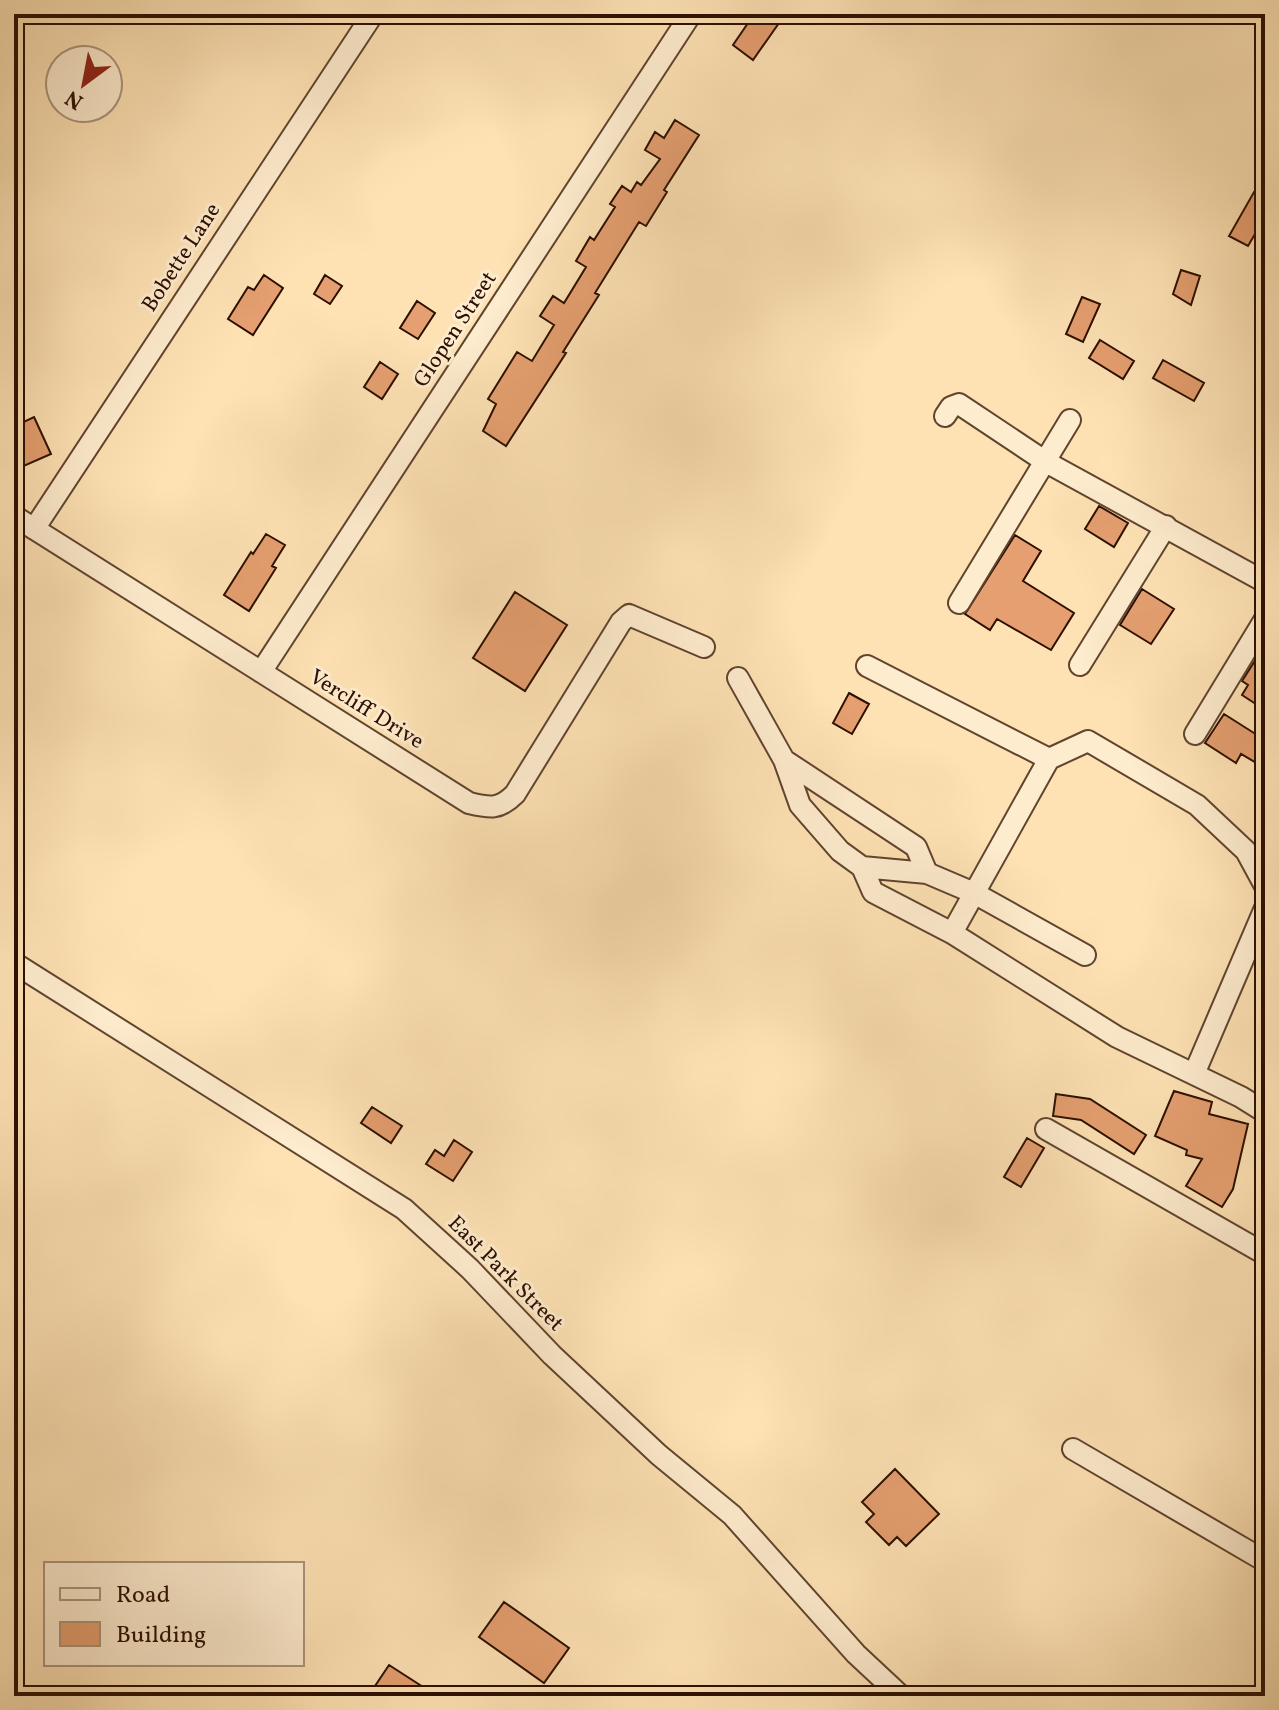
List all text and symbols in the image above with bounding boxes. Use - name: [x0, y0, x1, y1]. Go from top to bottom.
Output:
- north arrow: [44, 44, 124, 124]
- text: N: [60, 81, 90, 116]
- street label: Bobette Lane: [135, 197, 229, 319]
- street label: Glopen Street: [407, 266, 505, 394]
- street label: Vercliff Drive: [303, 662, 429, 758]
- street label: East Park Street: [440, 1209, 570, 1339]
- legend: [44, 1562, 304, 1666]
- text: Road: [116, 1579, 170, 1613]
- text: Building: [116, 1619, 206, 1653]

